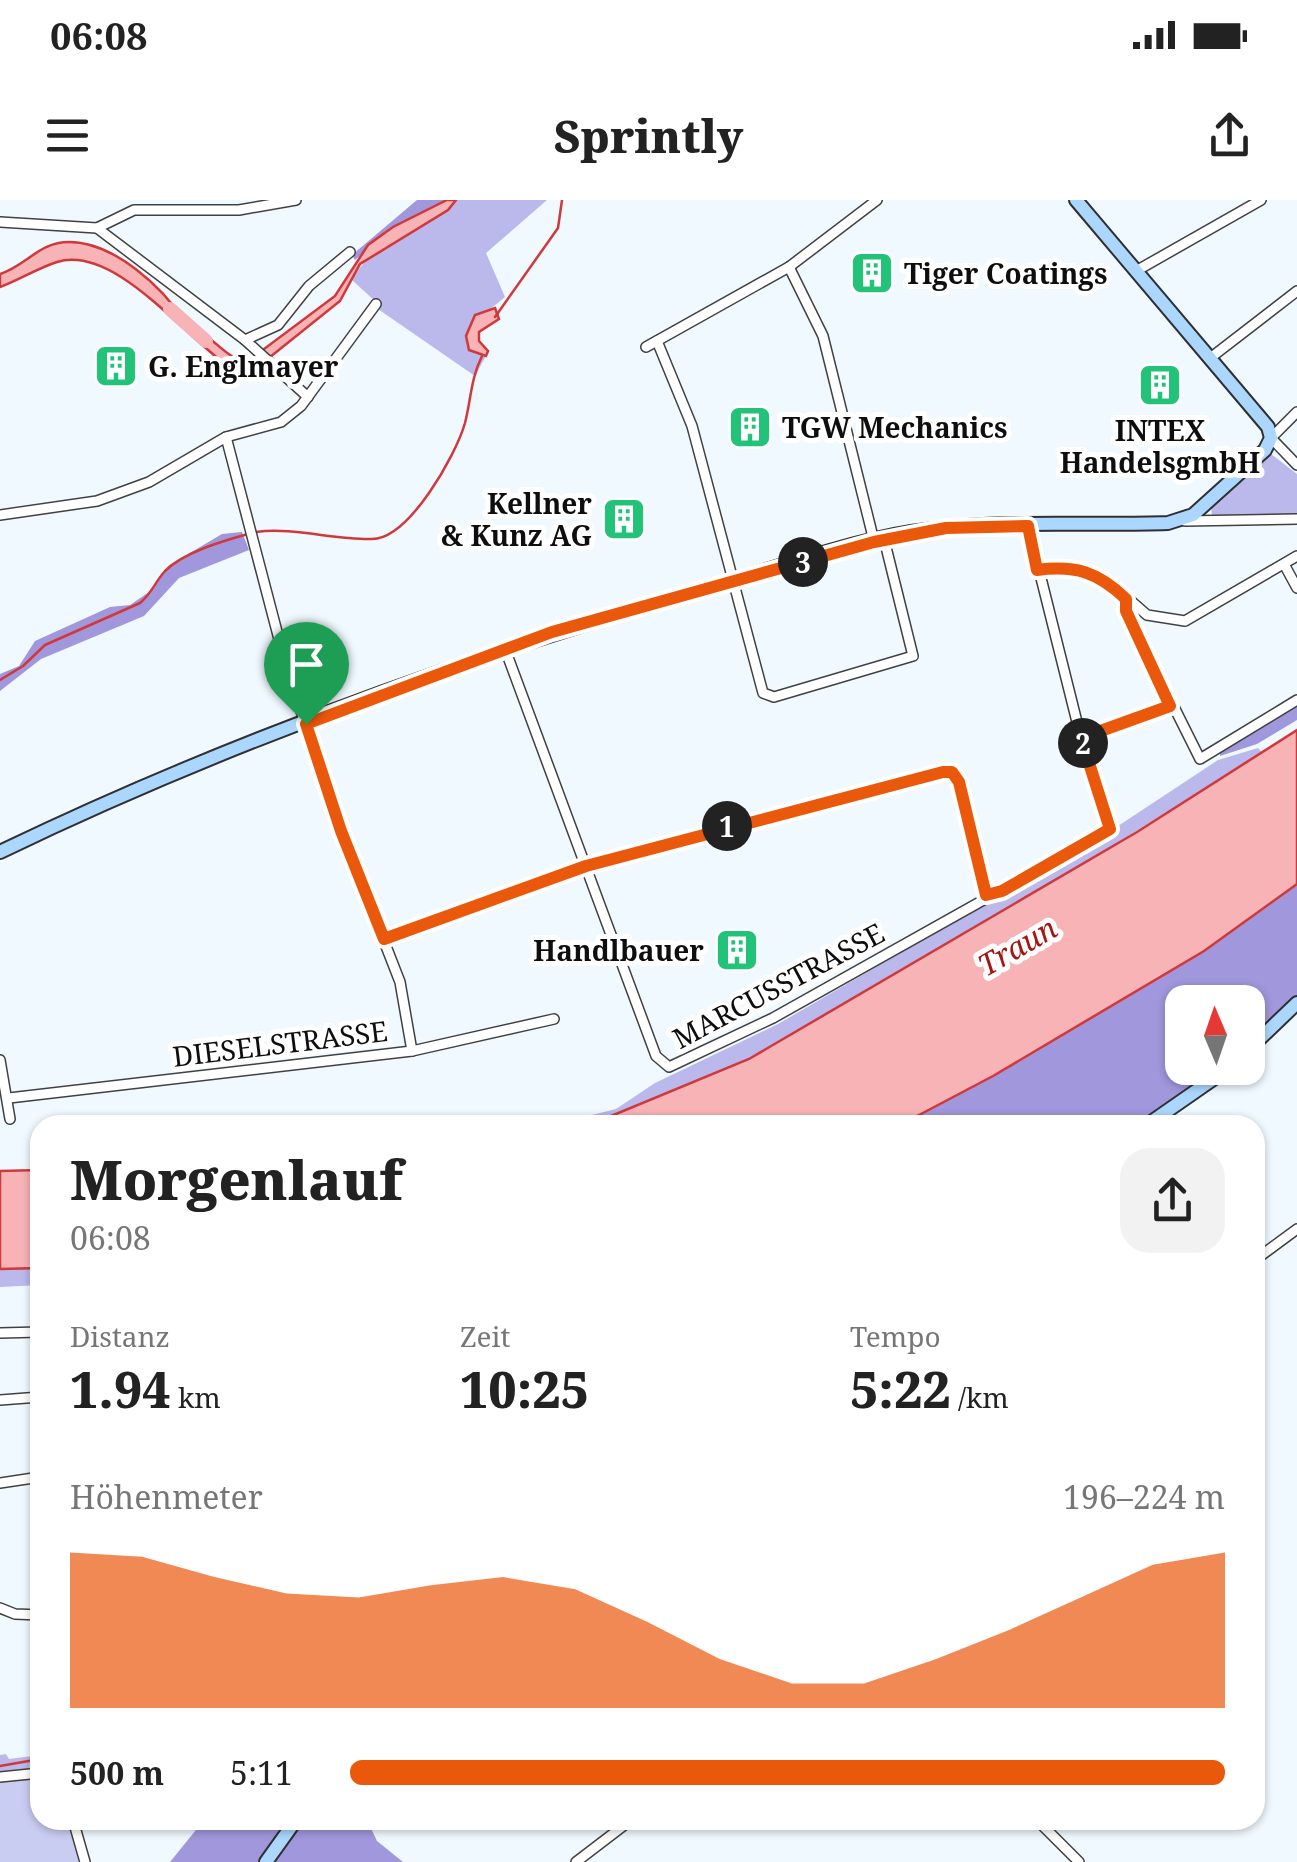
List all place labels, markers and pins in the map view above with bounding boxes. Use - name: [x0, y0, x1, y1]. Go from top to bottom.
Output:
- building icon: Tiger Coatings: [849, 250, 895, 296]
- place label: Tiger Coatings: [904, 254, 1108, 292]
- building icon: G. Englmayer: [93, 343, 139, 389]
- place label: G. Englmayer: [148, 347, 339, 385]
- building icon: INTEX HandelsgmbH: [1137, 362, 1183, 408]
- building icon: TGW Mechanics: [727, 404, 773, 450]
- place label: TGW Mechanics: [782, 408, 1008, 446]
- place label: INTEX HandelsgmbH: [1060, 411, 1260, 481]
- place label: Kellner & Kunz AG: [441, 484, 592, 554]
- building icon: Kellner & Kunz AG: [601, 496, 647, 542]
- pin: 3: [778, 537, 828, 587]
- pin: [264, 622, 349, 725]
- pin: 2: [1058, 718, 1108, 768]
- pin: 1: [702, 801, 752, 851]
- building icon: Handlbauer: [714, 927, 760, 973]
- place label: Handlbauer: [533, 931, 704, 969]

